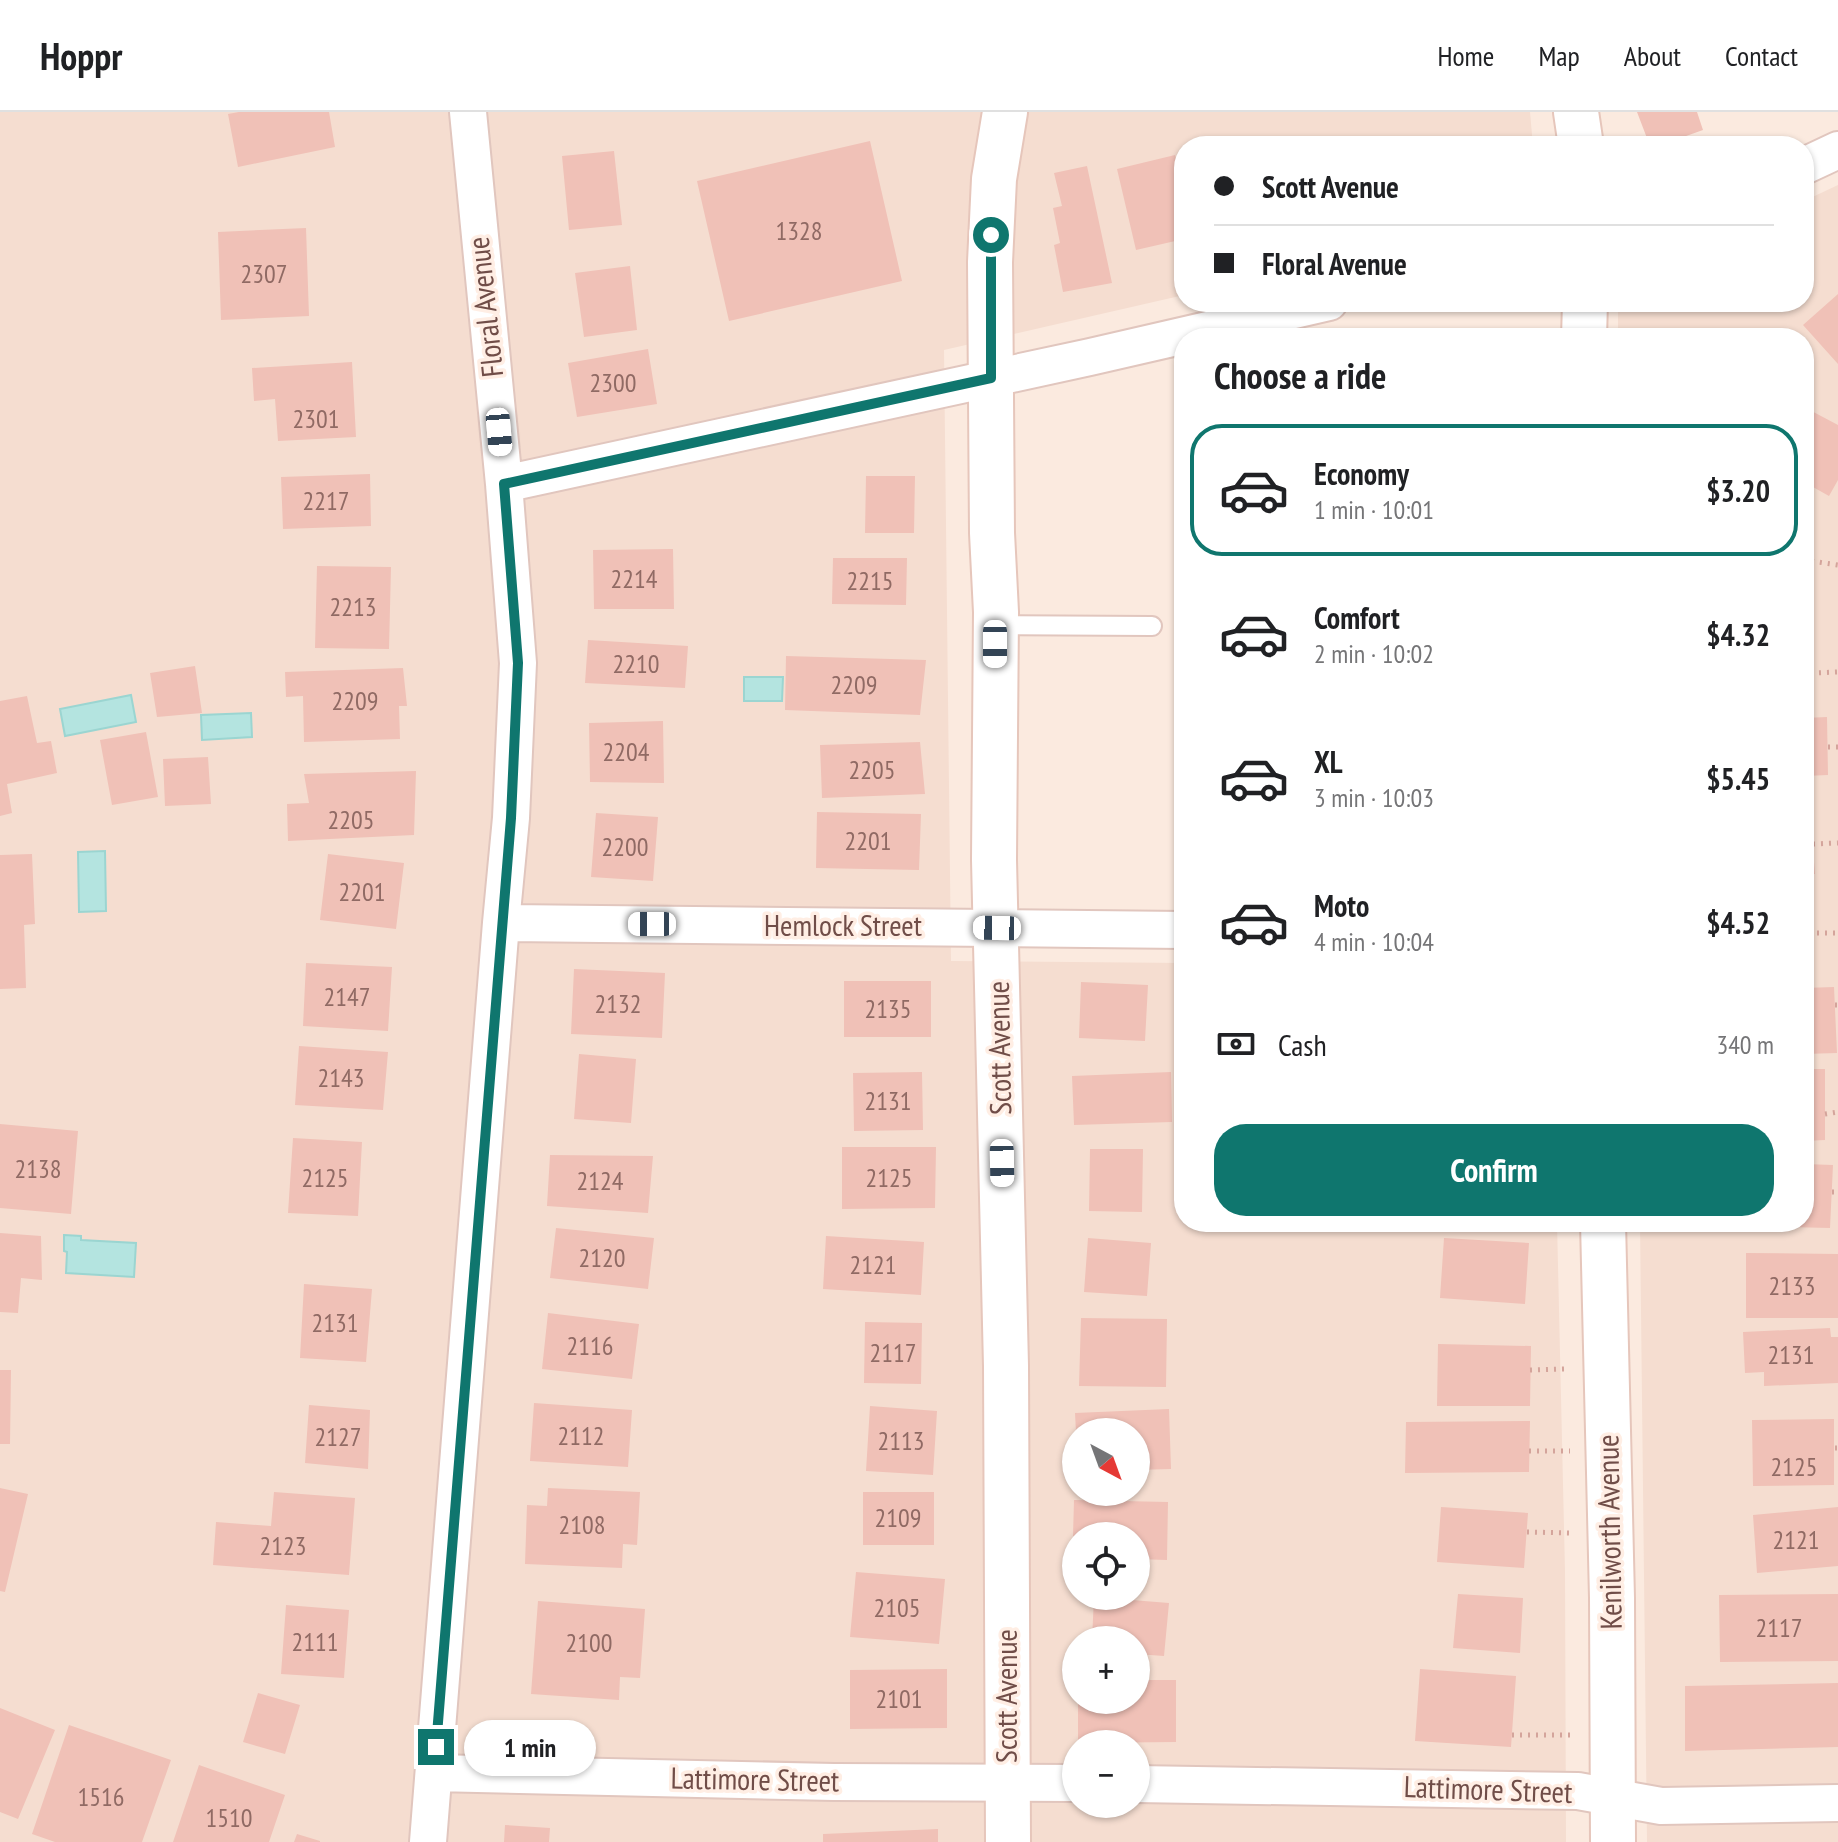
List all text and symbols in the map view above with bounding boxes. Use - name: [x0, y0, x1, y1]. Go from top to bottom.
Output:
- text: Hoppr: [40, 31, 122, 80]
- text: Home: [1438, 37, 1494, 74]
- text: Map: [1538, 37, 1580, 74]
- text: About: [1624, 37, 1681, 74]
- text: Contact: [1725, 37, 1798, 74]
- text: Scott Avenue: [1262, 167, 1399, 206]
- house number: 1328: [776, 214, 822, 247]
- route start: [973, 217, 1009, 253]
- street label: Floral Avenue: [458, 235, 511, 379]
- text: Floral Avenue: [1262, 244, 1407, 283]
- house number: 2307: [241, 257, 287, 290]
- text: Choose a ride: [1214, 352, 1386, 399]
- house number: 2300: [590, 366, 636, 399]
- house number: 2301: [293, 402, 339, 435]
- car: [485, 407, 513, 457]
- icon: car: [1218, 454, 1290, 526]
- text: Economy: [1314, 454, 1409, 493]
- text: $3.20: [1706, 471, 1770, 510]
- house number: 2217: [303, 484, 349, 517]
- text: 1 min · 10:01: [1314, 493, 1434, 526]
- house number: 2214: [611, 562, 658, 595]
- house number: 2215: [847, 564, 893, 597]
- house number: 2213: [330, 590, 376, 623]
- icon: car: [1218, 598, 1290, 670]
- text: Comfort: [1314, 598, 1400, 637]
- text: $4.32: [1706, 615, 1770, 654]
- car: [983, 620, 1007, 668]
- text: 2 min · 10:02: [1314, 637, 1434, 670]
- house number: 2210: [613, 647, 659, 680]
- house number: 2209: [831, 668, 877, 701]
- house number: 2209: [332, 684, 378, 717]
- house number: 2204: [603, 735, 650, 768]
- icon: car: [1218, 742, 1290, 814]
- text: XL: [1314, 742, 1343, 781]
- house number: 2205: [849, 753, 895, 786]
- text: $5.45: [1706, 759, 1770, 798]
- text: 3 min · 10:03: [1314, 781, 1434, 814]
- house number: 2205: [328, 803, 374, 836]
- house number: 2201: [845, 824, 891, 857]
- house number: 2200: [602, 830, 648, 863]
- house number: 2201: [339, 875, 385, 908]
- icon: car: [1218, 886, 1290, 958]
- text: Moto: [1314, 886, 1369, 925]
- text: $4.52: [1706, 903, 1770, 942]
- street label: Hemlock Street: [764, 905, 923, 944]
- car: [628, 912, 676, 936]
- car: [973, 916, 1021, 940]
- text: 4 min · 10:04: [1314, 925, 1434, 958]
- house number: 2147: [324, 980, 370, 1013]
- street label: Scott Avenue: [978, 981, 1019, 1115]
- house number: 2132: [595, 987, 641, 1020]
- house number: 2135: [865, 992, 911, 1025]
- icon: cash: [1214, 1022, 1258, 1066]
- text: Cash: [1278, 1025, 1327, 1064]
- text: 340 m: [1716, 1028, 1774, 1061]
- house number: 2143: [318, 1061, 364, 1094]
- house number: 2131: [865, 1084, 911, 1117]
- button: Confirm: [1214, 1124, 1774, 1216]
- car: [990, 1139, 1014, 1187]
- house number: 2138: [15, 1152, 61, 1185]
- house number: 2125: [302, 1161, 348, 1194]
- house number: 2125: [866, 1161, 912, 1194]
- house number: 2124: [577, 1164, 624, 1197]
- house number: 2120: [579, 1241, 625, 1274]
- house number: 2121: [850, 1248, 896, 1281]
- house number: 2133: [1769, 1269, 1815, 1302]
- house number: 2131: [312, 1306, 358, 1339]
- house number: 2116: [567, 1329, 613, 1362]
- house number: 2117: [870, 1336, 916, 1369]
- house number: 2131: [1768, 1338, 1814, 1371]
- north arrow: [1062, 1418, 1150, 1506]
- map controls: [1062, 1418, 1150, 1818]
- house number: 2112: [558, 1419, 604, 1452]
- house number: 2127: [315, 1420, 361, 1453]
- house number: 2113: [878, 1424, 924, 1457]
- street label: Kenilworth Avenue: [1587, 1434, 1630, 1630]
- house number: 2125: [1771, 1450, 1817, 1483]
- house number: 2109: [875, 1501, 921, 1534]
- house number: 2108: [559, 1508, 605, 1541]
- button: locate: [1062, 1522, 1150, 1610]
- house number: 2121: [1773, 1523, 1819, 1556]
- house number: 2123: [260, 1529, 306, 1562]
- house number: 2105: [874, 1591, 920, 1624]
- house number: 2117: [1756, 1611, 1802, 1644]
- house number: 2111: [292, 1625, 338, 1658]
- house number: 2100: [566, 1626, 612, 1659]
- button: +: [1062, 1626, 1150, 1714]
- street label: Scott Avenue: [986, 1629, 1025, 1763]
- house number: 2101: [876, 1682, 922, 1715]
- callout: 1 min: [464, 1719, 596, 1775]
- route end: [418, 1729, 454, 1765]
- button: −: [1062, 1730, 1150, 1818]
- text: 1 min: [504, 1731, 556, 1764]
- street label: Lattimore Street: [670, 1758, 840, 1799]
- street label: Lattimore Street: [1403, 1766, 1574, 1811]
- house number: 1516: [78, 1780, 124, 1813]
- house number: 1510: [206, 1801, 252, 1834]

